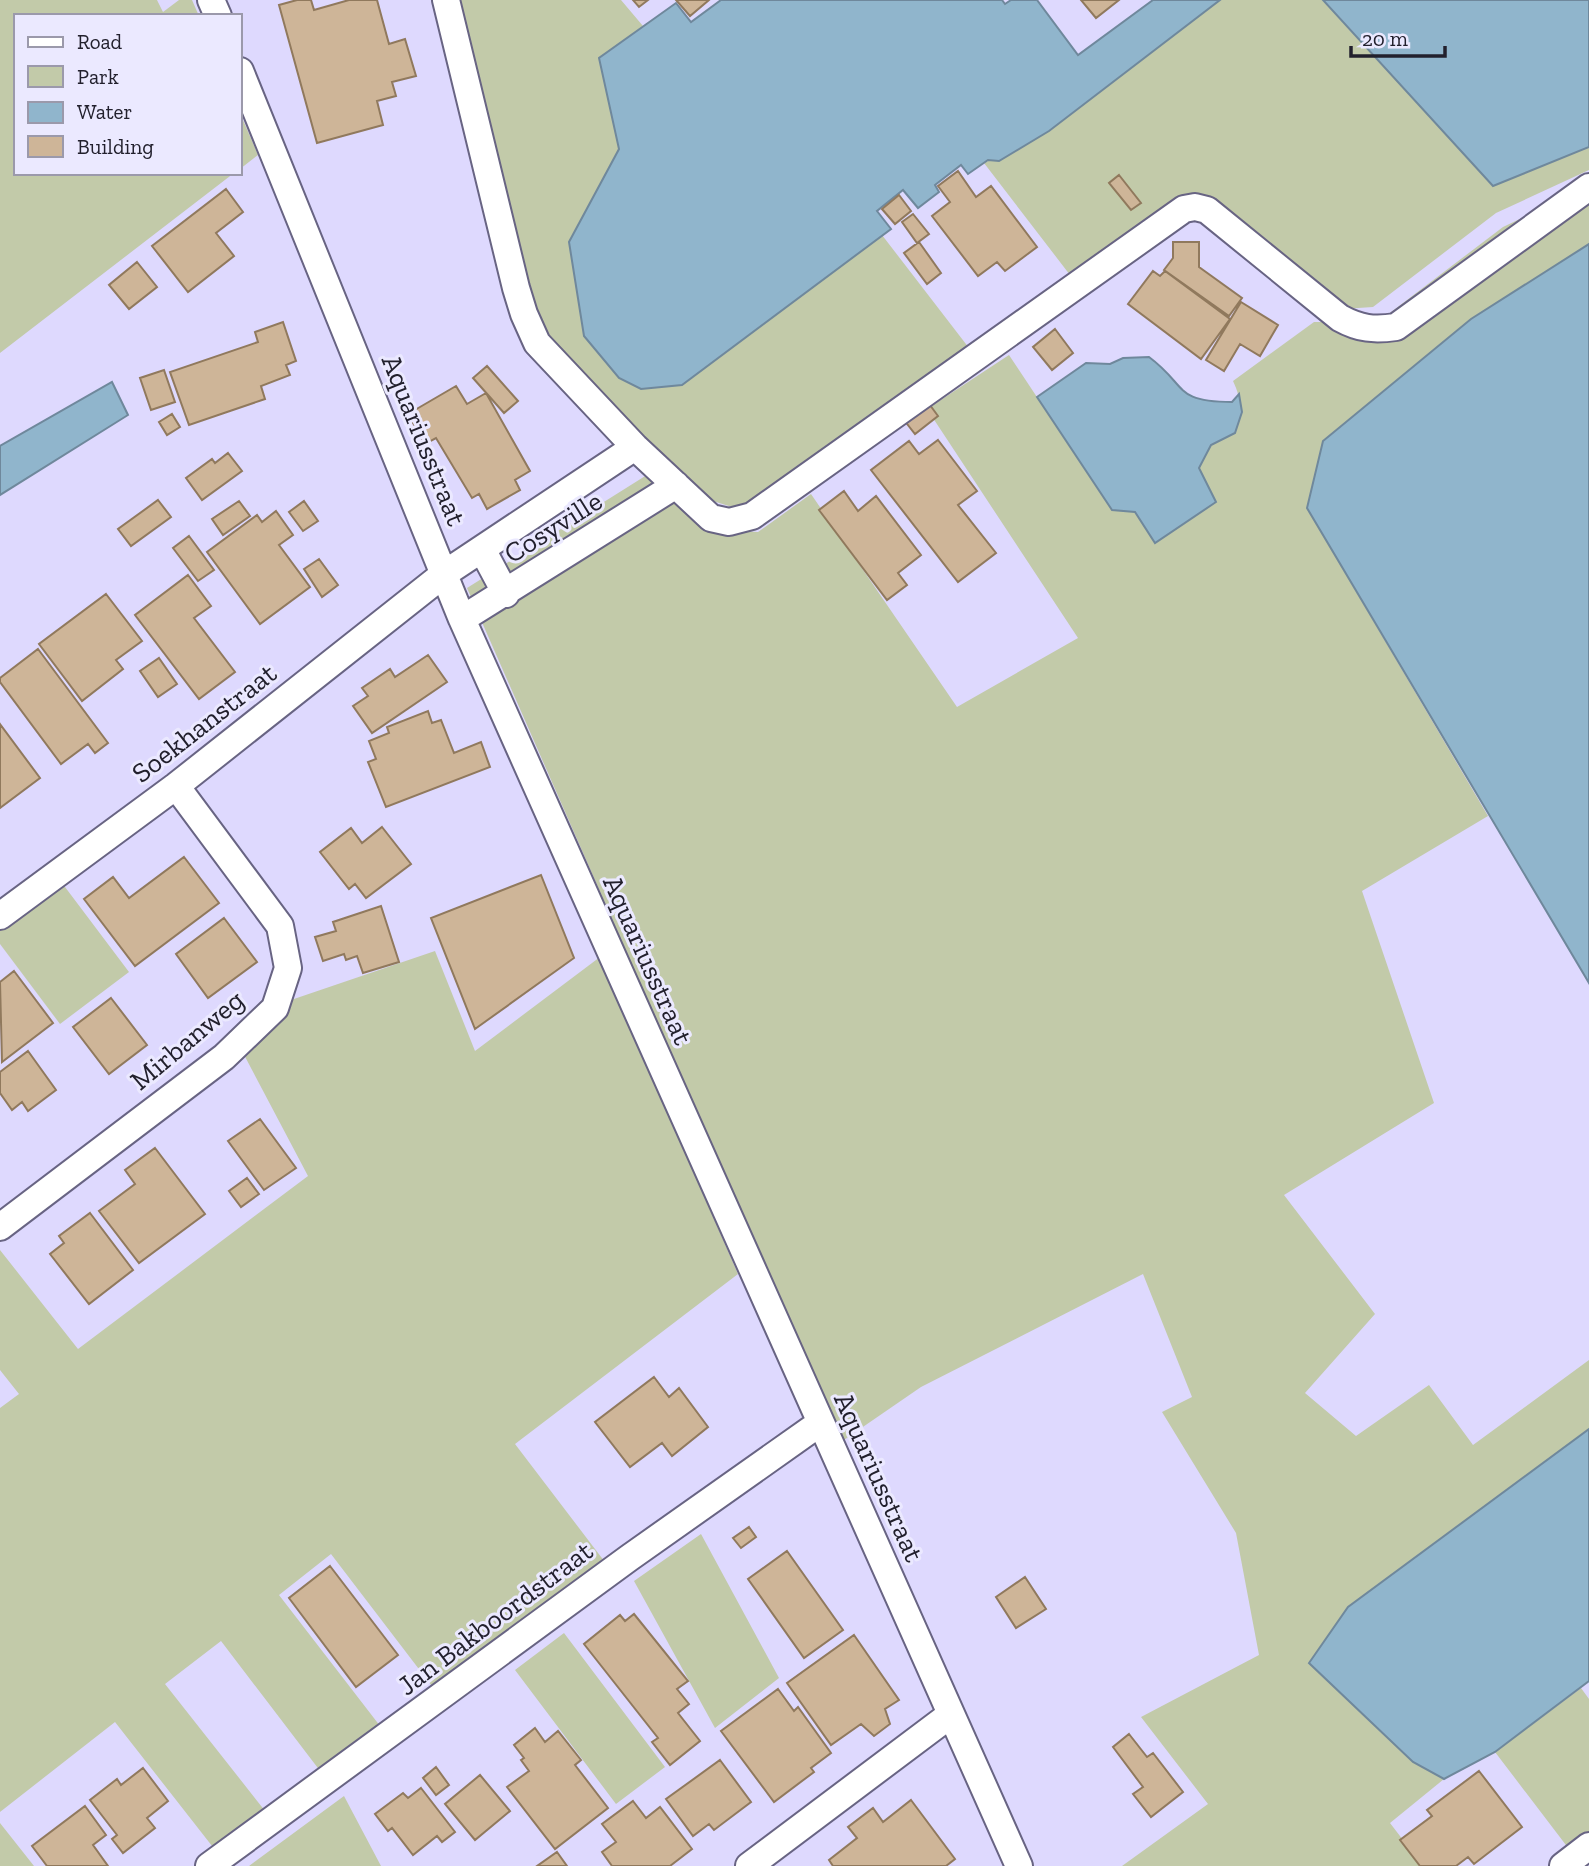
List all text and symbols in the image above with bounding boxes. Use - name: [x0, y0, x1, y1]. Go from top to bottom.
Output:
- legend: [14, 14, 242, 175]
- scale bar: [1351, 14, 1446, 58]
- text: 20 m: [1362, 26, 1408, 51]
- text: Road: [77, 29, 123, 54]
- text: Park: [77, 64, 119, 89]
- text: Water: [77, 99, 132, 124]
- text: Building: [77, 134, 154, 159]
- street label: Aquariusstraat: [375, 350, 474, 531]
- street label: Cosyville: [498, 484, 608, 570]
- street label: Soekhanstraat: [125, 656, 283, 790]
- street label: Aquariusstraat: [596, 870, 700, 1050]
- street label: Mirbanweg: [124, 983, 250, 1097]
- street label: Aquariusstraat: [827, 1387, 931, 1567]
- street label: Jan Bakboordstraat: [391, 1534, 599, 1702]

